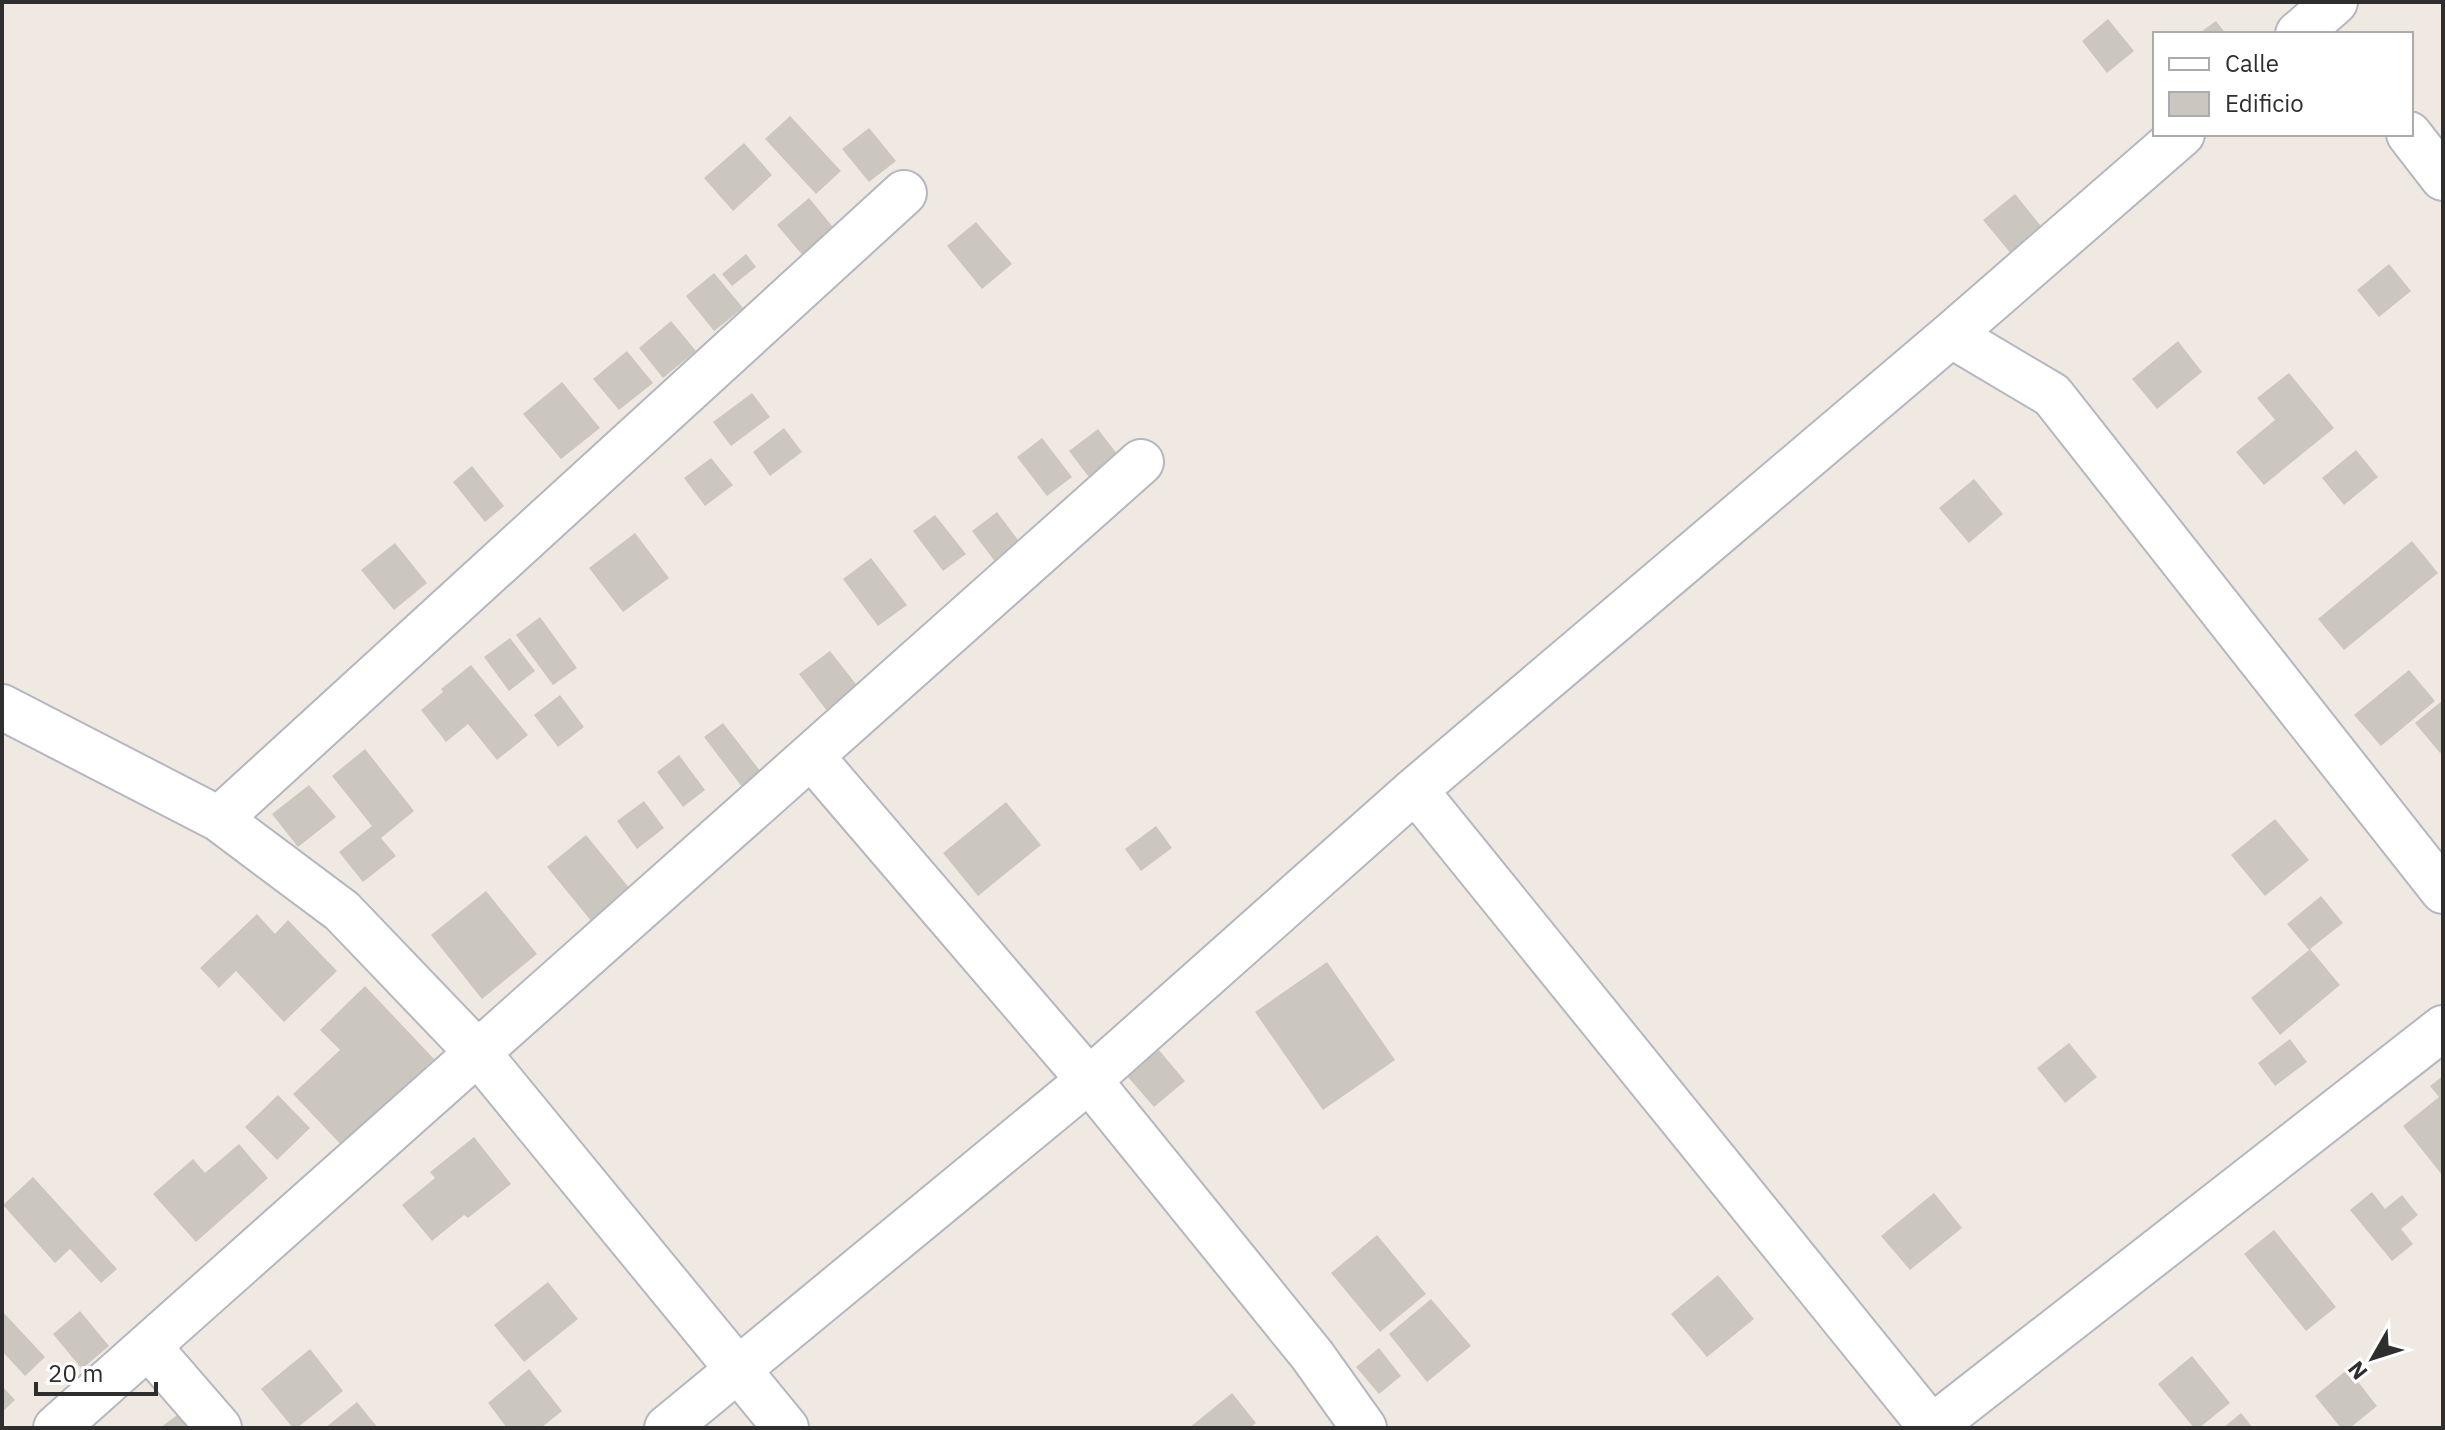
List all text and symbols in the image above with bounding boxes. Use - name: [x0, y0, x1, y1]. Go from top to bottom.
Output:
- legend: [2153, 32, 2413, 136]
- text: Calle: [2225, 47, 2279, 79]
- text: Edificio: [2225, 87, 2304, 119]
- north arrow: [2333, 1318, 2413, 1398]
- scale bar: [36, 1346, 156, 1396]
- text: N: [2341, 1356, 2373, 1386]
- text: 20 m: [48, 1357, 103, 1389]

